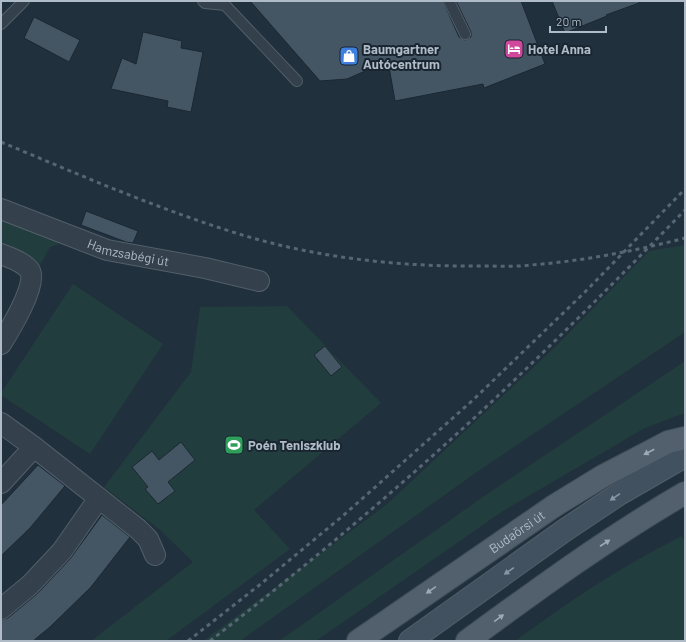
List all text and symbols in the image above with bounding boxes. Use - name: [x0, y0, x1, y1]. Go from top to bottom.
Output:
- scale bar: [550, 8, 606, 34]
- text: 20 m: [556, 14, 582, 28]
- hotel icon: Hotel Anna: [503, 38, 525, 60]
- place label: Baumgartner Autócentrum: [363, 41, 440, 72]
- place label: Hotel Anna: [528, 41, 591, 57]
- shop icon: Baumgartner Autócentrum: [338, 45, 360, 67]
- street label: Hamzsabégi út: [85, 235, 170, 269]
- sports icon: Poén Teniszklub: [223, 434, 245, 456]
- place label: Poén Teniszklub: [248, 437, 341, 453]
- one-way arrow: [643, 449, 655, 455]
- one-way arrow: [610, 493, 620, 501]
- street label: Budaörsi út: [486, 507, 548, 556]
- one-way arrow: [600, 539, 610, 547]
- one-way arrow: [503, 567, 514, 575]
- one-way arrow: [426, 586, 437, 594]
- one-way arrow: [494, 614, 504, 622]

